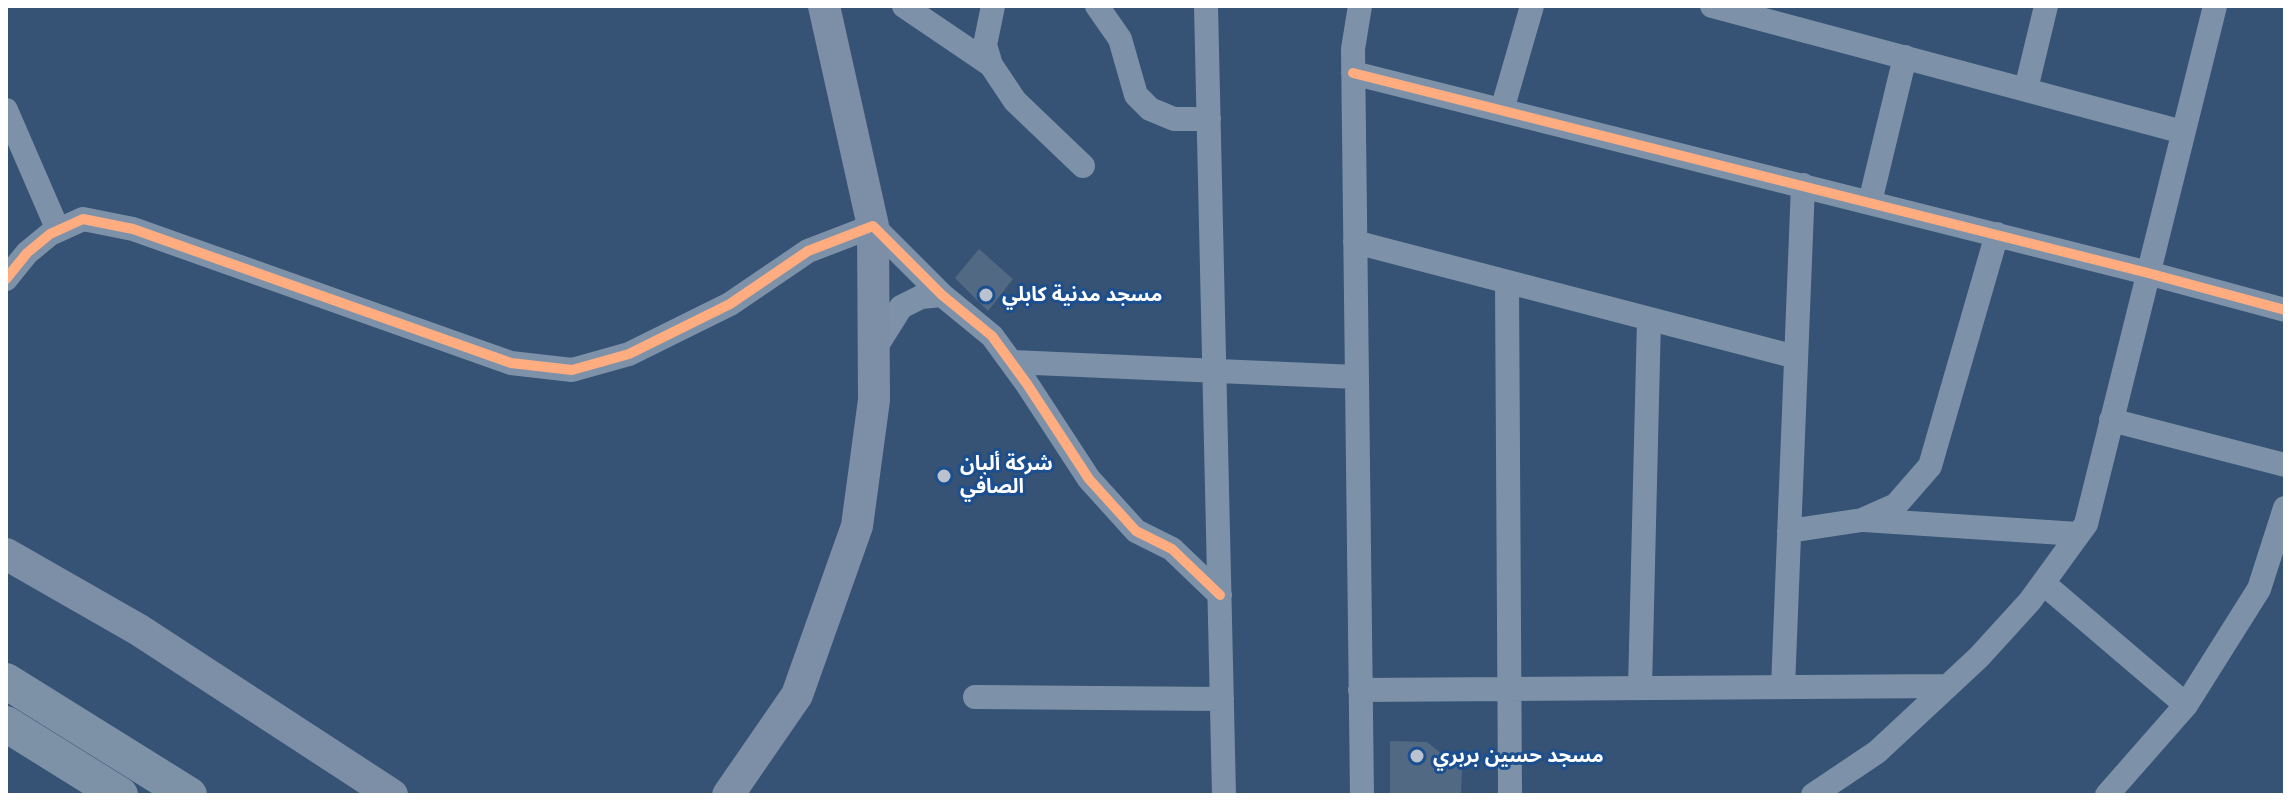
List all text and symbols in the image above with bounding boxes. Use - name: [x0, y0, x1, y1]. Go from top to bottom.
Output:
- place label: مسجد مدنية كابلي: [1002, 283, 1162, 307]
- marker: مسجد مدنية كابلي: [977, 286, 995, 304]
- place label: شركة ألبان الصافي: [960, 452, 1053, 499]
- marker: شركة ألبان الصافي: [935, 467, 953, 485]
- place label: مسجد حسين بربري: [1433, 744, 1604, 768]
- marker: مسجد حسين بربري: [1408, 747, 1426, 765]

